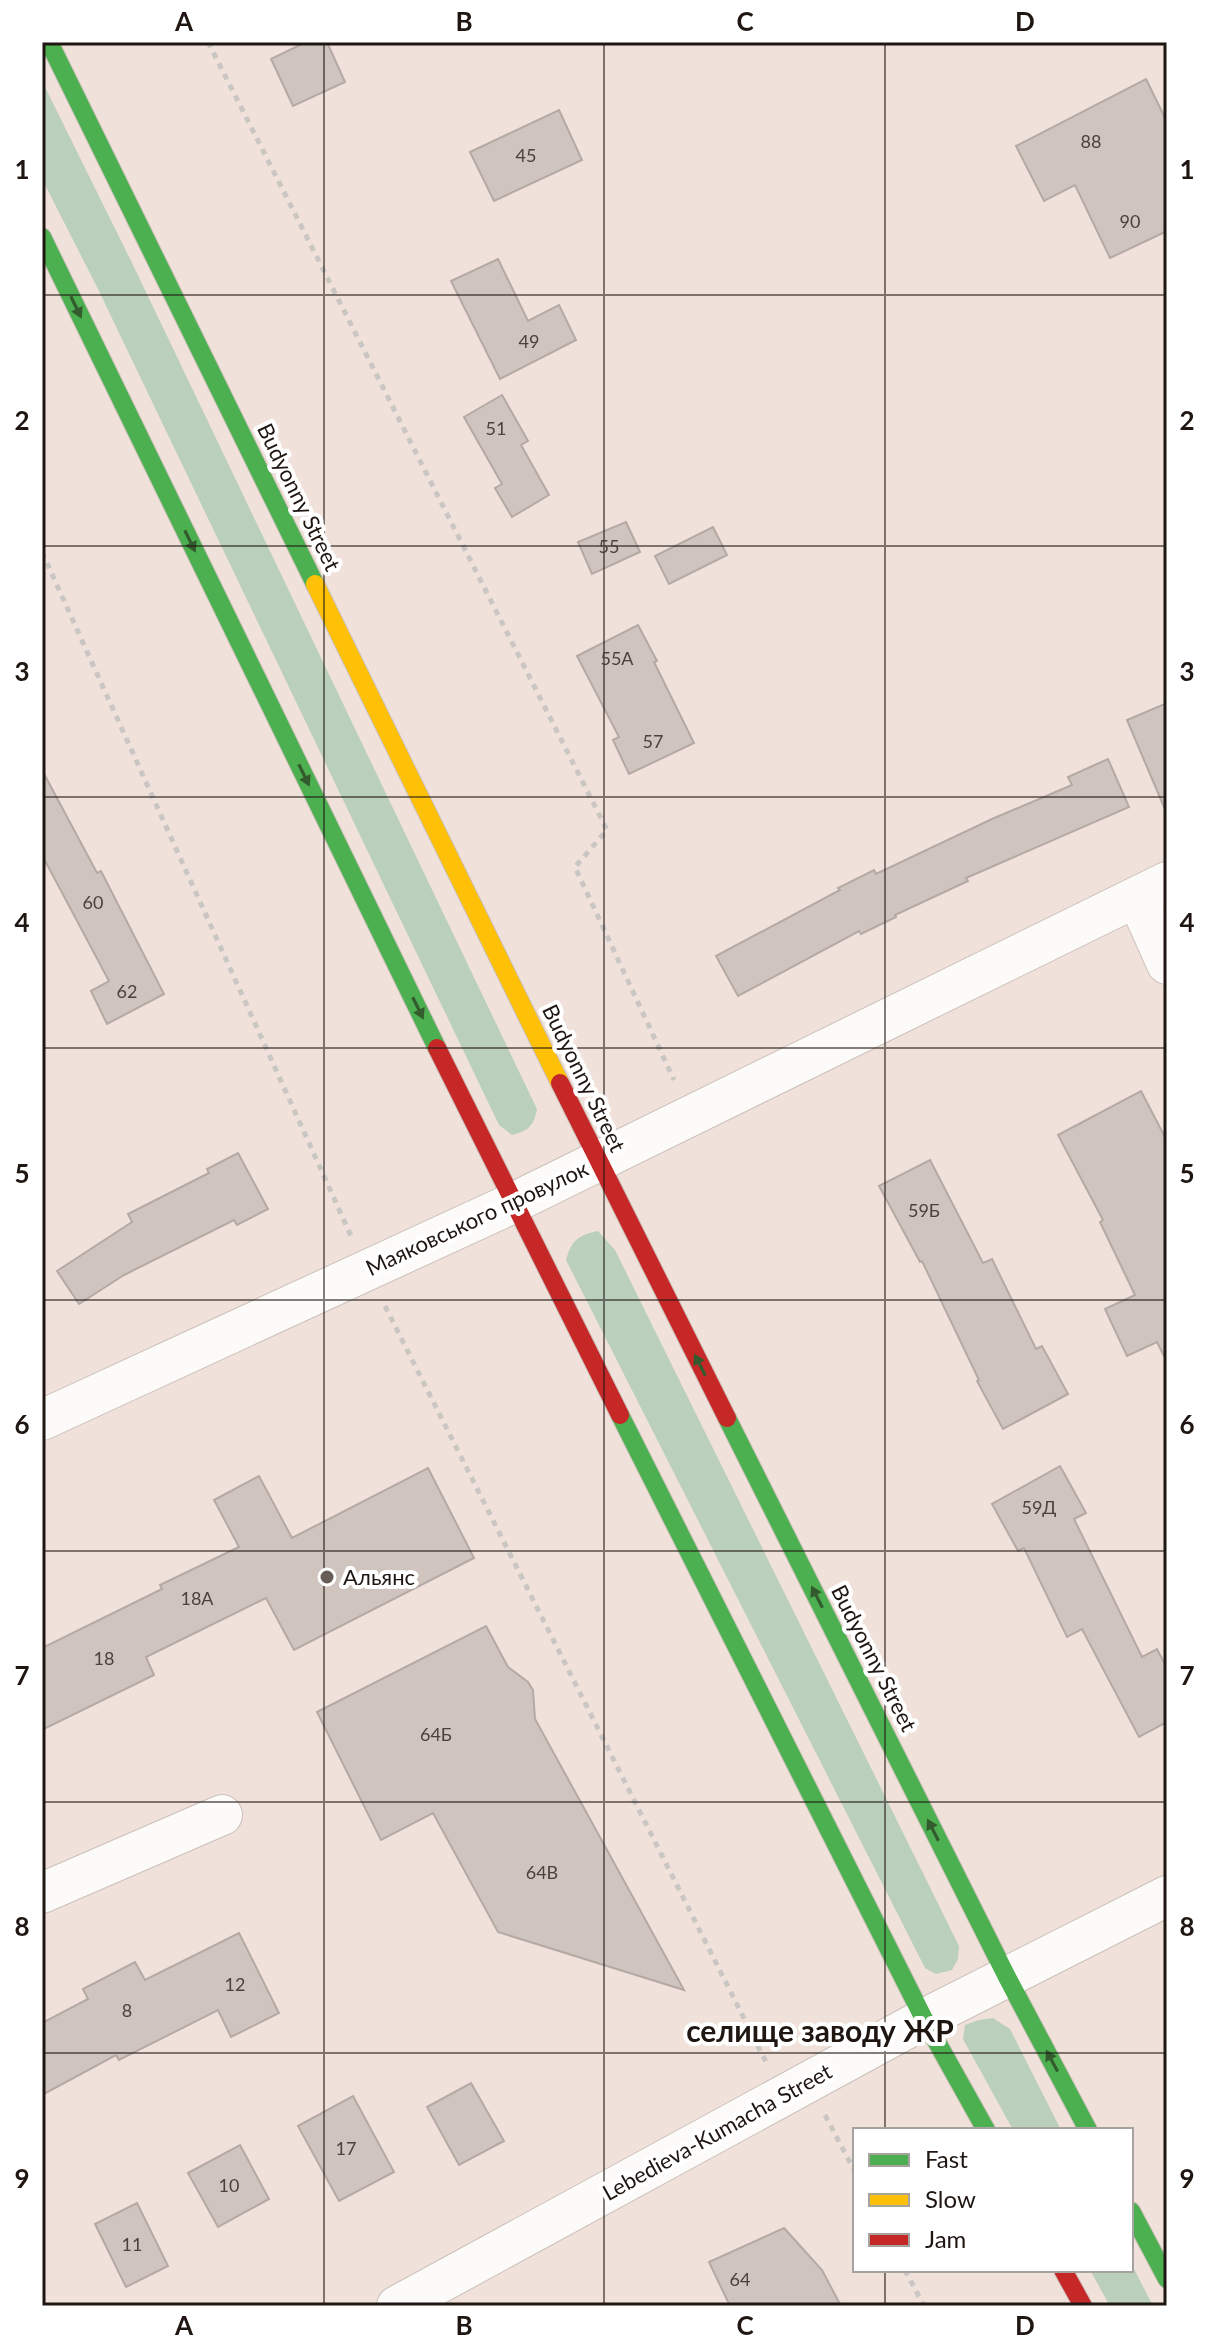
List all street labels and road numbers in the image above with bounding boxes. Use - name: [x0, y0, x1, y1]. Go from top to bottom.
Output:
- street label: Budyonny Street: [252, 419, 347, 575]
- street label: Budyonny Street: [537, 1000, 632, 1156]
- street label: Маяковського провулок: [361, 1154, 593, 1281]
- street label: Budyonny Street: [826, 1580, 923, 1736]
- street label: Lebedieva-Kumacha Street: [597, 2057, 836, 2206]

